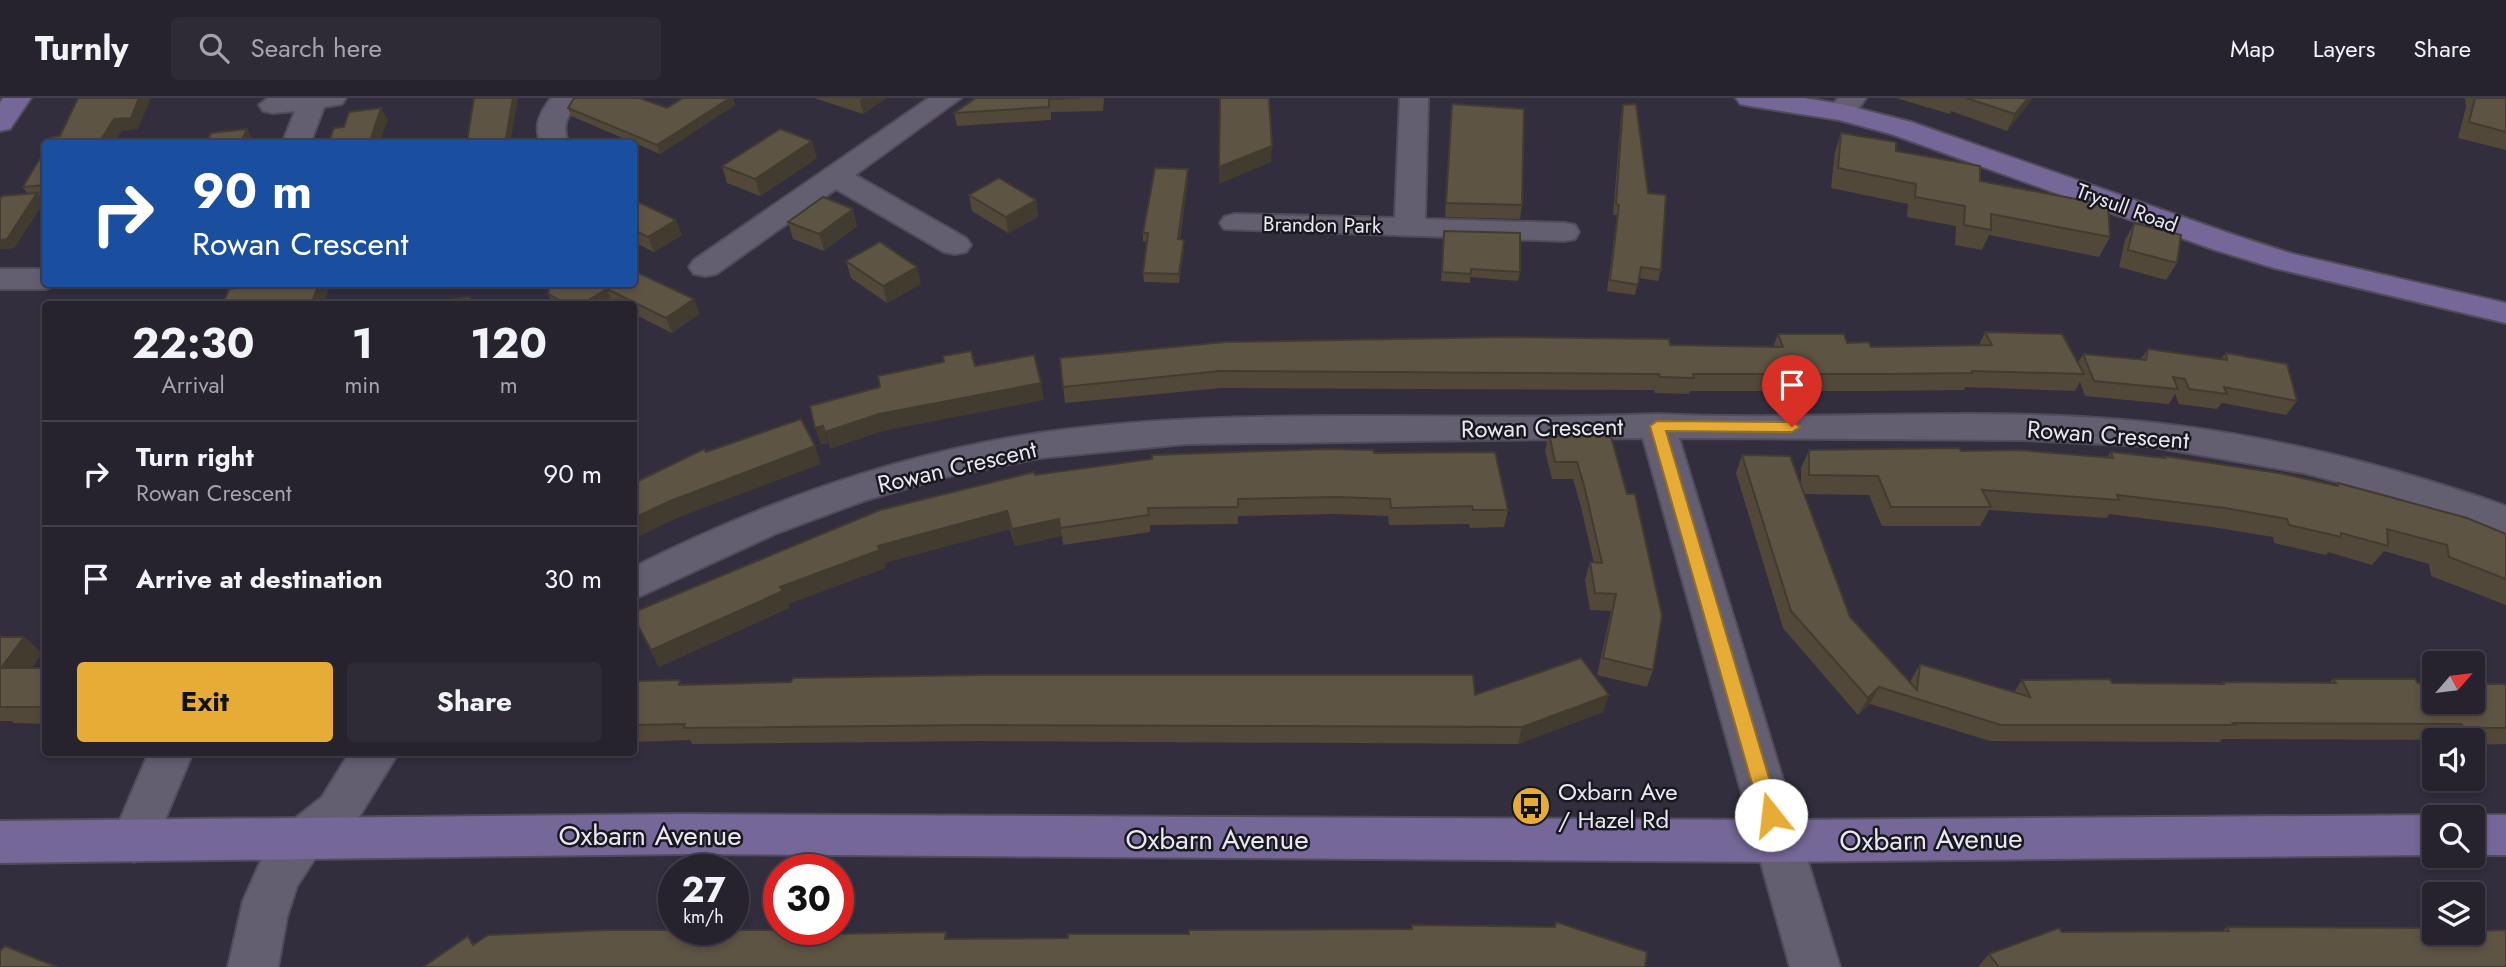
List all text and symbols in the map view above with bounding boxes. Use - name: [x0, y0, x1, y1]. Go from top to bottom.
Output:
- search box: [171, 17, 661, 80]
- text: Turnly: [35, 25, 129, 72]
- icon: search: [195, 29, 233, 67]
- text: Search here: [251, 29, 382, 67]
- text: Map: [2230, 31, 2275, 66]
- text: Layers: [2313, 31, 2375, 66]
- text: Share: [2413, 31, 2471, 66]
- text: 90 m: [192, 156, 312, 226]
- icon: right: [77, 168, 168, 259]
- street label: Trysull Road: [2072, 176, 2182, 240]
- street label: Brandon Park: [1263, 209, 1382, 241]
- text: Rowan Crescent: [192, 221, 409, 267]
- text: 22:30: [132, 313, 254, 374]
- text: 1: [352, 313, 373, 374]
- text: 120: [470, 313, 547, 374]
- pin: [1762, 355, 1822, 427]
- icon: arrive: [1773, 366, 1811, 404]
- text: Arrival: [161, 368, 225, 402]
- text: min: [344, 368, 380, 402]
- text: m: [500, 368, 518, 402]
- street label: Rowan Crescent: [1461, 409, 1624, 446]
- street label: Rowan Crescent: [2026, 411, 2190, 458]
- street label: Rowan Crescent: [874, 431, 1040, 502]
- text: Turn right: [136, 438, 254, 476]
- icon: right: [77, 455, 115, 493]
- text: 90 m: [543, 455, 602, 493]
- text: Rowan Crescent: [136, 476, 292, 510]
- icon: arrive: [77, 560, 115, 598]
- text: Arrive at destination: [136, 560, 383, 598]
- text: 30 m: [544, 560, 602, 598]
- north arrow: [2422, 651, 2485, 714]
- map controls: [2422, 651, 2485, 945]
- button: Exit: [77, 662, 333, 742]
- button: Share: [347, 662, 602, 742]
- button: sound: [2422, 728, 2485, 791]
- place label: Oxbarn Ave / Hazel Rd: [1558, 774, 1678, 837]
- position arrow: [1734, 778, 1808, 852]
- bus stop icon: Oxbarn Ave / Hazel Rd: [1510, 785, 1552, 827]
- button: search: [2422, 805, 2485, 868]
- street label: Oxbarn Avenue: [558, 815, 742, 856]
- street label: Oxbarn Avenue: [1839, 817, 2023, 862]
- street label: Oxbarn Avenue: [1125, 819, 1309, 860]
- speed limit sign: 30: [763, 854, 854, 945]
- text: 27: [681, 865, 726, 915]
- button: layers: [2422, 882, 2485, 945]
- text: km/h: [683, 904, 724, 930]

